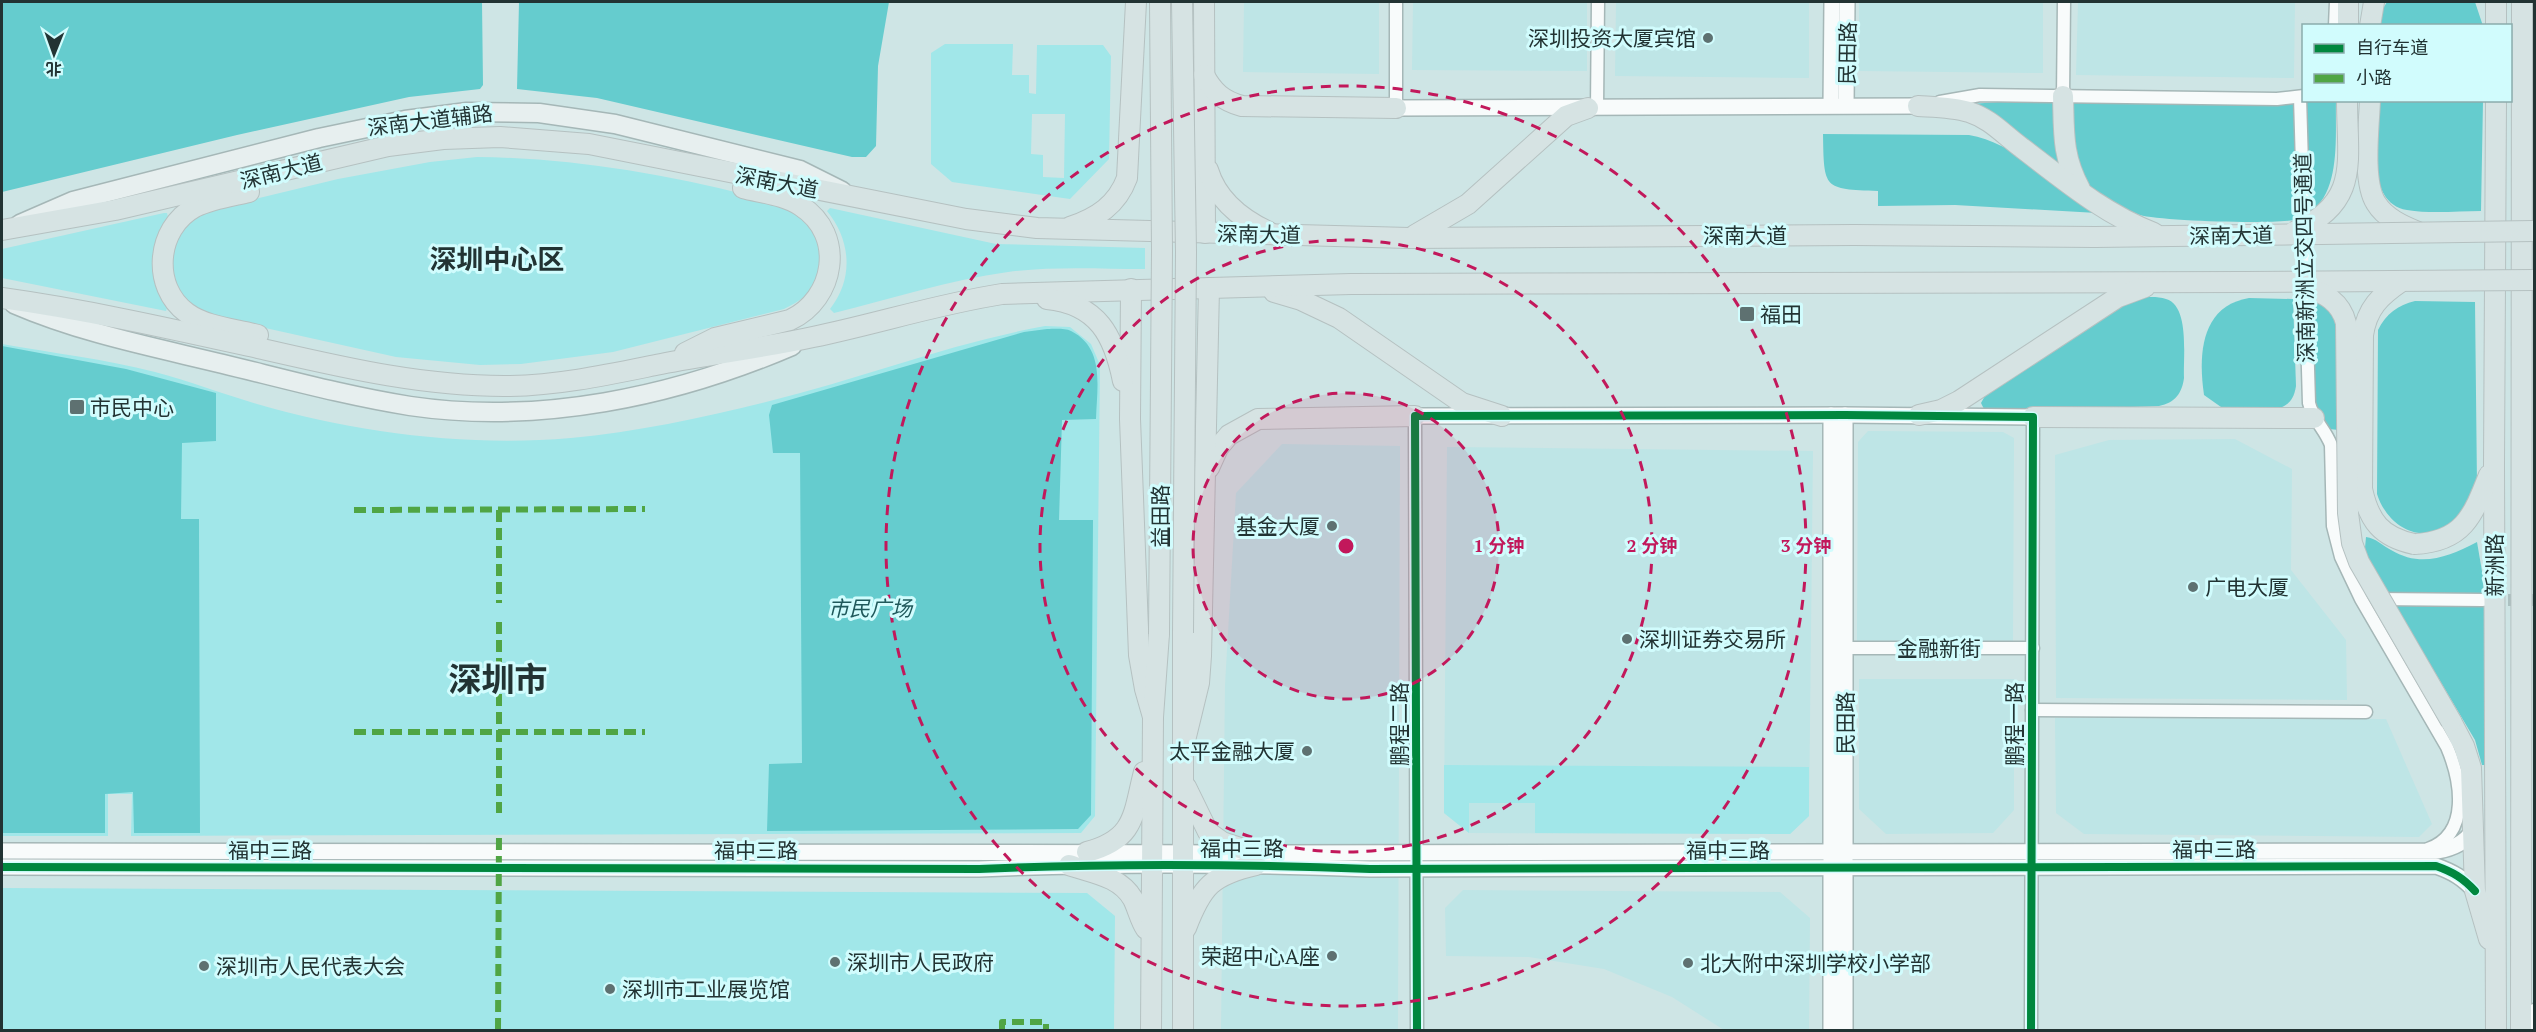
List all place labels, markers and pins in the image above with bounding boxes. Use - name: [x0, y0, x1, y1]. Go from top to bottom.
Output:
- place label: 深圳投资大厦宾馆: [1528, 24, 1696, 52]
- marker: 深圳投资大厦宾馆: [1701, 31, 1715, 45]
- place label: 福田: [1760, 300, 1802, 328]
- marker: 福田: [1738, 305, 1756, 323]
- place label: 市民中心: [90, 393, 174, 421]
- marker: 市民中心: [68, 398, 86, 416]
- place label: 基金大厦: [1236, 512, 1320, 540]
- marker: 基金大厦: [1325, 519, 1339, 533]
- centre of rings: [1336, 536, 1356, 556]
- place label: 广电大厦: [2205, 573, 2289, 601]
- marker: 广电大厦: [2186, 580, 2200, 594]
- place label: 深圳证券交易所: [1639, 625, 1786, 653]
- marker: 深圳证券交易所: [1620, 632, 1634, 646]
- place label: 太平金融大厦: [1169, 737, 1295, 765]
- marker: 太平金融大厦: [1300, 744, 1314, 758]
- place label: 荣超中心A座: [1201, 942, 1320, 970]
- place label: 深圳市人民政府: [847, 948, 994, 976]
- marker: 荣超中心A座: [1325, 949, 1339, 963]
- place label: 北大附中深圳学校小学部: [1700, 949, 1931, 977]
- place label: 深圳市人民代表大会: [216, 952, 405, 980]
- marker: 深圳市人民政府: [828, 955, 842, 969]
- marker: 北大附中深圳学校小学部: [1681, 956, 1695, 970]
- marker: 深圳市人民代表大会: [197, 959, 211, 973]
- place label: 深圳市工业展览馆: [622, 975, 790, 1003]
- marker: 深圳市工业展览馆: [603, 982, 617, 996]

